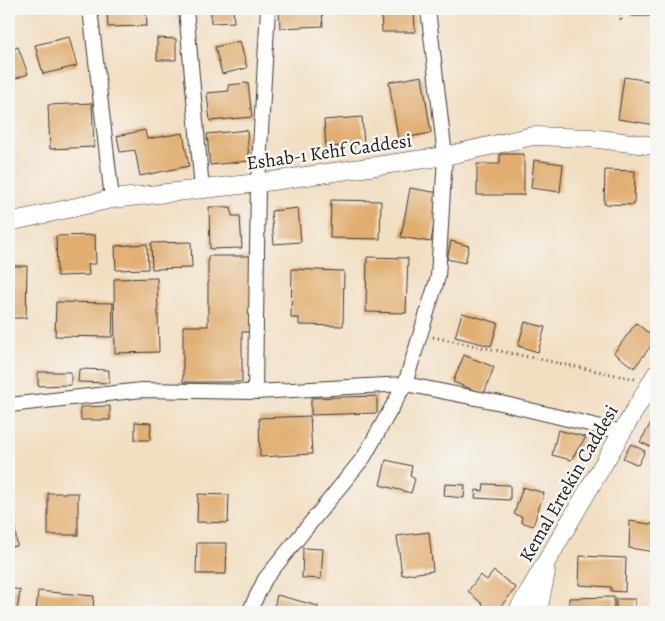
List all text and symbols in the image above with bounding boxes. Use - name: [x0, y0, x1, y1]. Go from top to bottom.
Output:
- street label: Eshab-ı Kehf Caddesi: [245, 128, 413, 176]
- street label: Kemal Ertekin Caddesi: [513, 400, 624, 567]

